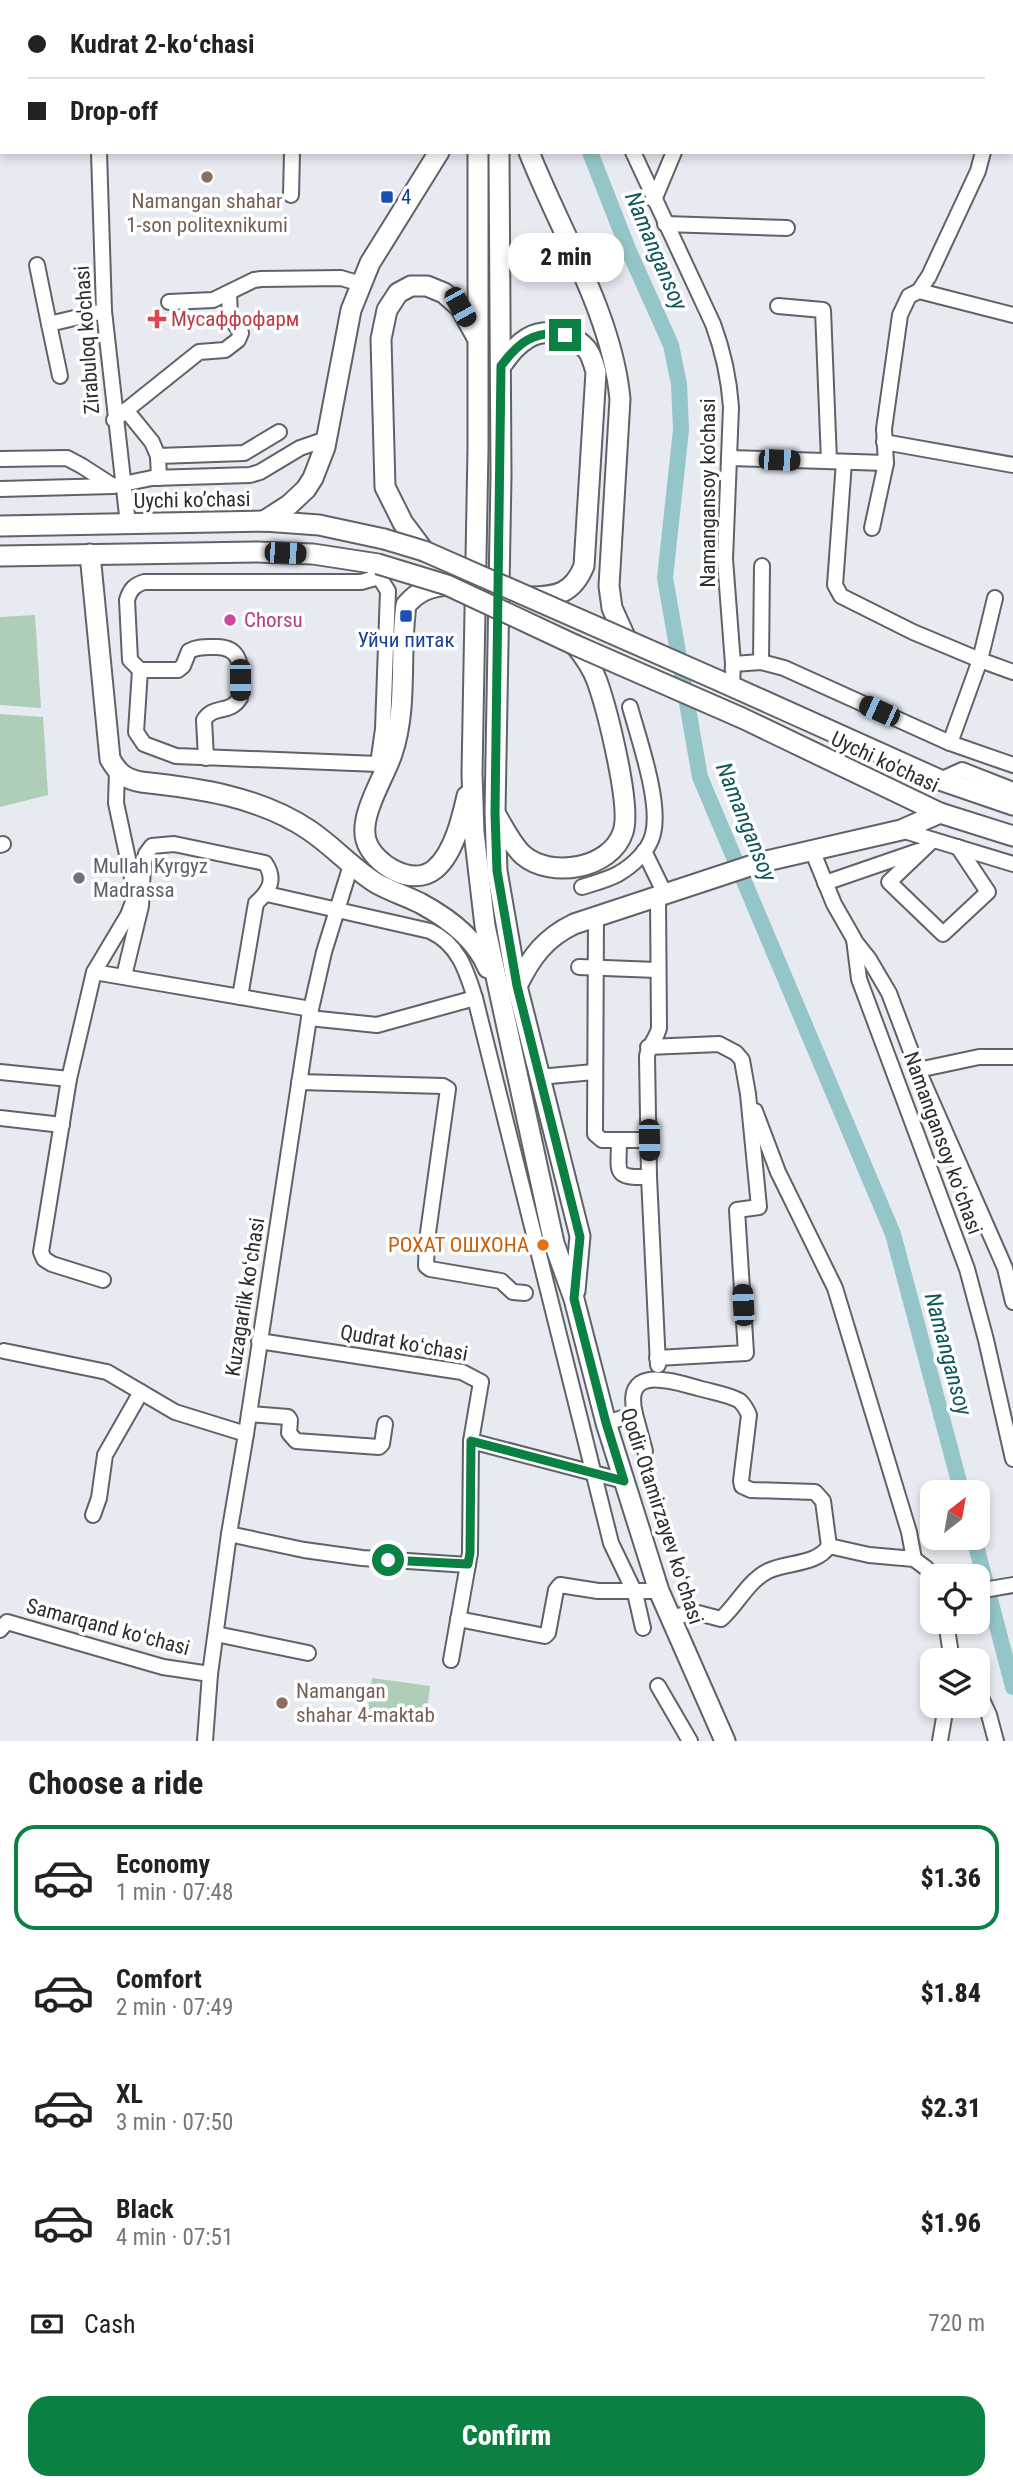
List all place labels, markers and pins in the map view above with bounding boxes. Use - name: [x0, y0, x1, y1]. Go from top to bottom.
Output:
- marker: Namangan shahar 1-son politexnikumi: [199, 169, 215, 185]
- place label: 4: [401, 185, 411, 209]
- place label: Namangan shahar 1-son politexnikumi: [126, 189, 288, 237]
- marker: 4: [379, 189, 395, 205]
- place label: Мусаффофарм: [171, 307, 299, 331]
- marker: Мусаффофарм: [149, 311, 165, 327]
- place label: Chorsu: [244, 608, 303, 632]
- marker: Уйчи питак: [398, 608, 414, 624]
- marker: Chorsu: [222, 612, 238, 628]
- place label: Уйчи питак: [357, 628, 455, 652]
- place label: Mullah Kyrgyz Madrassa: [93, 854, 208, 902]
- marker: Mullah Kyrgyz Madrassa: [71, 870, 87, 886]
- place label: РОХАТ ОШХОНА: [388, 1233, 529, 1257]
- marker: РОХАТ ОШХОНА: [535, 1237, 551, 1253]
- place label: Namangan shahar 4-maktab: [296, 1679, 435, 1727]
- marker: Namangan shahar 4-maktab: [274, 1695, 290, 1711]

